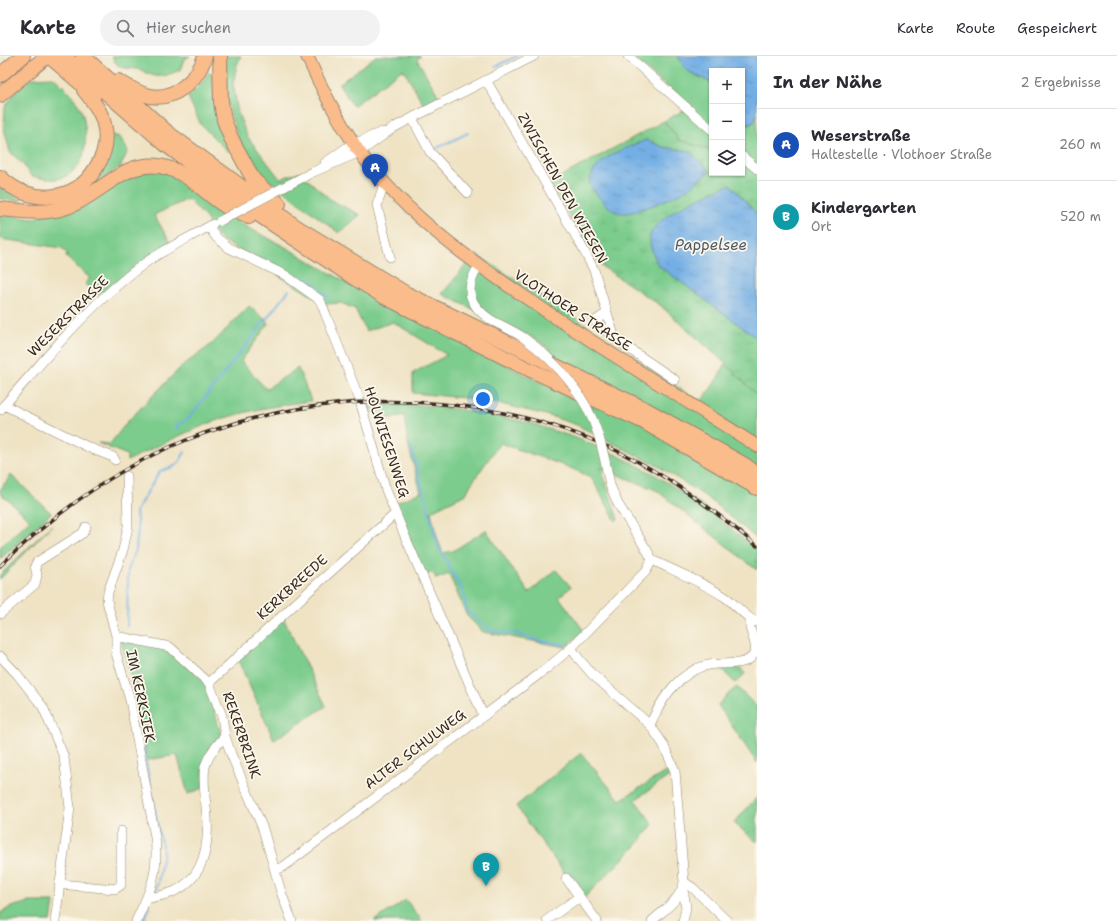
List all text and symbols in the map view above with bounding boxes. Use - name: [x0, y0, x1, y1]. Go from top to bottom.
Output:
- search box: [100, 10, 380, 46]
- text: Karte: [20, 15, 76, 40]
- icon: search: [114, 17, 136, 39]
- text: Hier suchen: [146, 18, 231, 38]
- text: Karte: [897, 19, 934, 37]
- text: Route: [956, 19, 995, 37]
- text: Gespeichert: [1017, 19, 1097, 37]
- map controls: [709, 68, 745, 176]
- button: +: [709, 68, 745, 104]
- text: In der Nähe: [773, 71, 882, 93]
- text: 2 Ergebnisse: [1021, 74, 1101, 91]
- button: −: [709, 104, 745, 140]
- street label: ZWISCHEN DEN WIESEN: [514, 110, 612, 266]
- text: Weserstraße: [811, 126, 911, 146]
- text: A: [781, 136, 791, 153]
- text: 260 m: [1059, 136, 1101, 153]
- button: layers: [709, 140, 745, 176]
- text: Haltestelle · Vlothoer Straße: [811, 146, 992, 163]
- pin: A: [362, 154, 388, 187]
- text: Kindergarten: [811, 198, 916, 218]
- text: B: [782, 208, 790, 225]
- text: 520 m: [1060, 208, 1101, 225]
- text: Ort: [811, 218, 832, 235]
- water label: Pappelsee: [675, 235, 747, 255]
- street label: VLOTHOER STRASSE: [511, 265, 635, 355]
- street label: WESERSTRASSE: [24, 271, 113, 360]
- street label: HOLWIESENWEG: [361, 384, 414, 500]
- your location: [473, 389, 493, 409]
- street label: KERKBREEDE: [253, 550, 331, 624]
- street label: IM KERKSIEK: [122, 648, 160, 744]
- street label: REKERBRINK: [219, 689, 265, 781]
- street label: ALTER SCHULWEG: [361, 705, 469, 793]
- pin: B: [473, 853, 499, 886]

